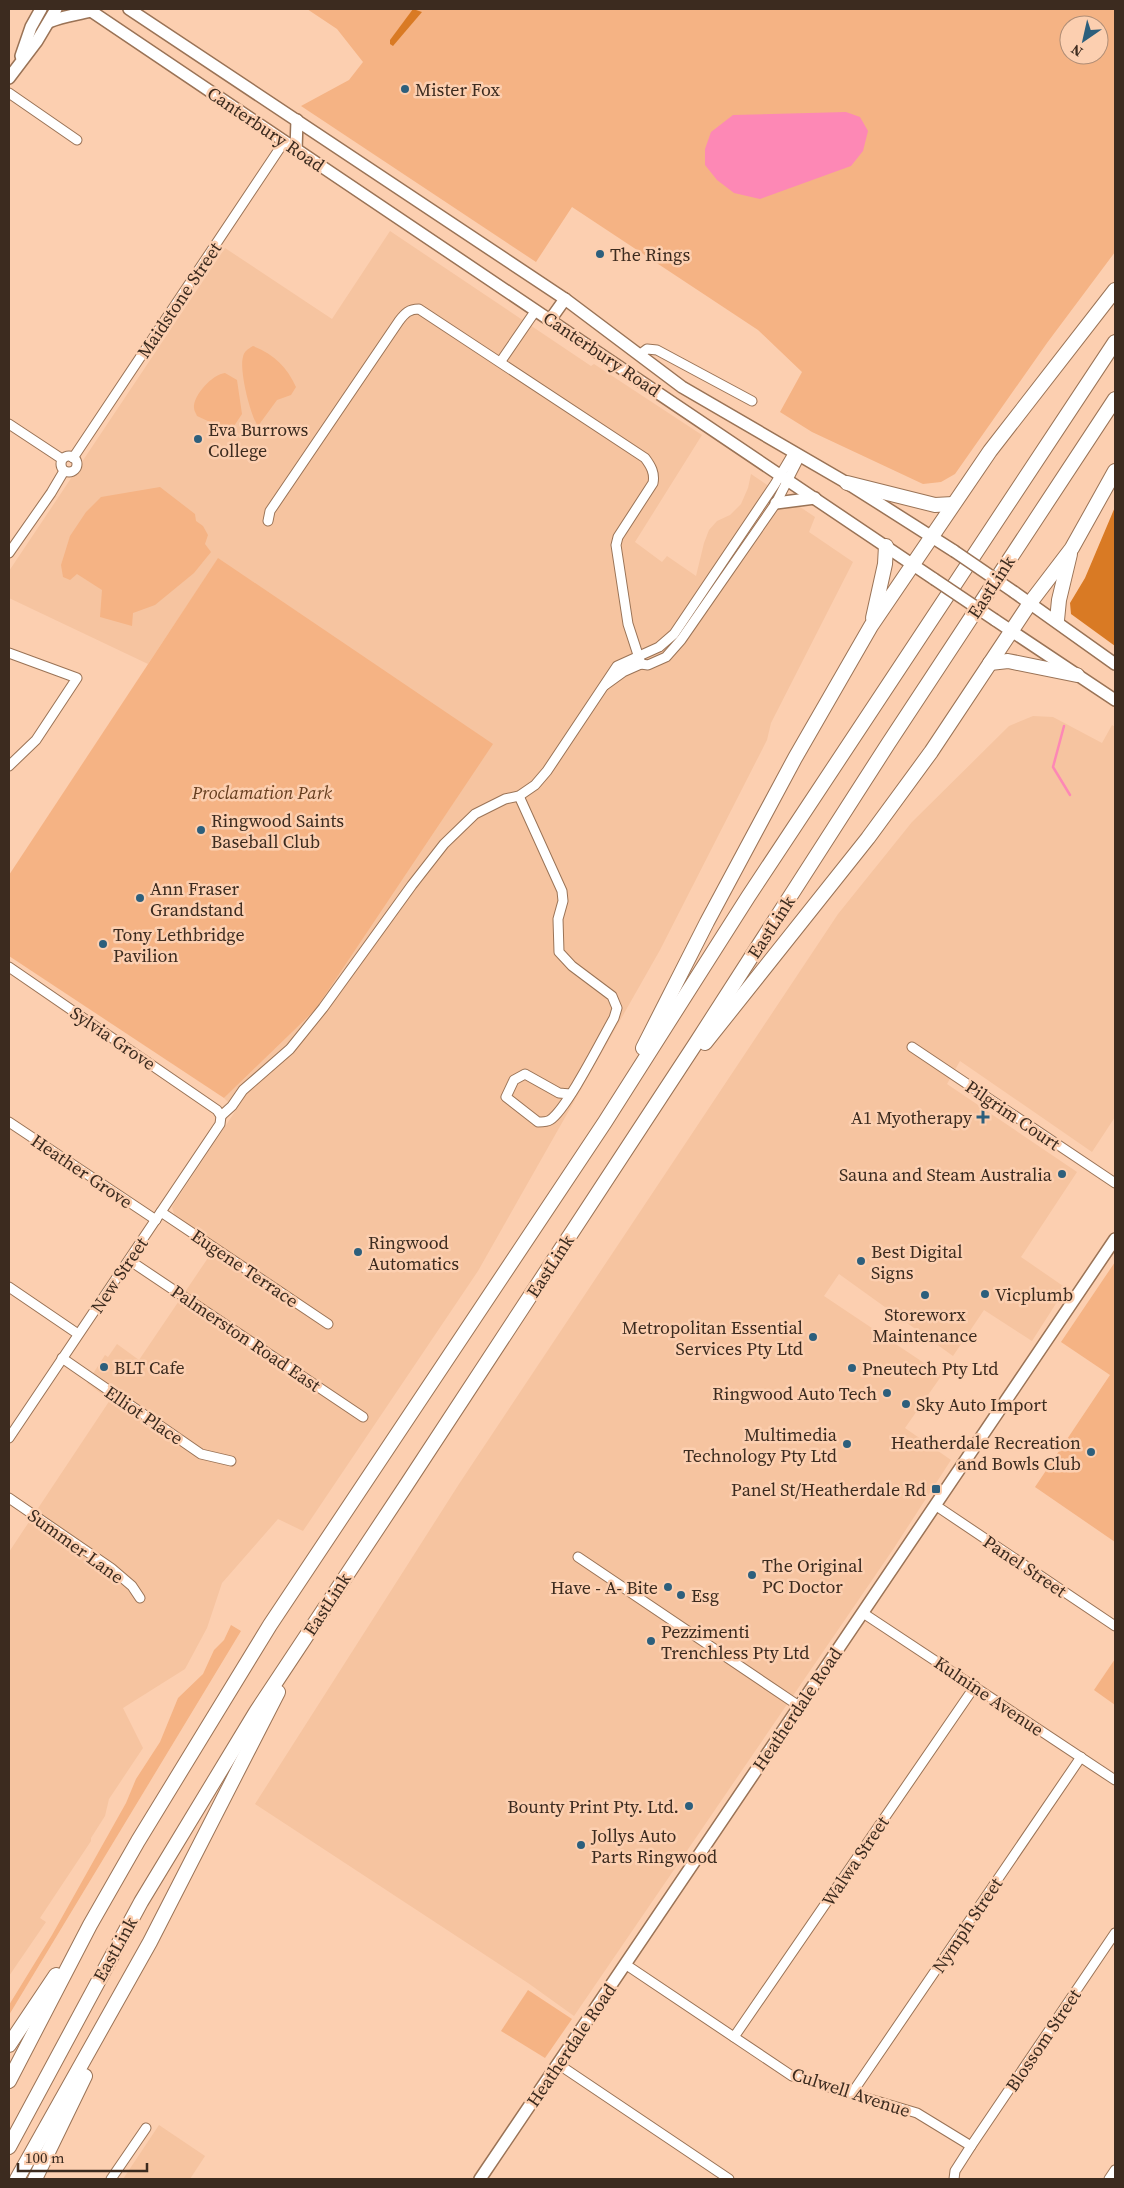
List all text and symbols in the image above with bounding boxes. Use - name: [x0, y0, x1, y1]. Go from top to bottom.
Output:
- north arrow: [1059, 15, 1109, 65]
- text: N: [1067, 40, 1087, 62]
- place label: Mister Fox: [415, 77, 500, 102]
- street label: Canterbury Road: [202, 81, 330, 177]
- marker: Mister Fox: [399, 83, 411, 95]
- street label: Maidstone Street: [131, 237, 227, 363]
- place label: The Rings: [610, 242, 690, 267]
- marker: The Rings: [594, 248, 606, 260]
- street label: Canterbury Road: [538, 306, 666, 402]
- place label: Eva Burrows College: [208, 417, 309, 463]
- marker: Eva Burrows College: [192, 433, 204, 445]
- street label: EastLink: [961, 550, 1021, 623]
- park label: Proclamation Park: [191, 780, 333, 805]
- place label: Ringwood Saints Baseball Club: [211, 808, 344, 854]
- marker: Ringwood Saints Baseball Club: [195, 824, 207, 836]
- place label: Ann Fraser Grandstand: [150, 876, 244, 922]
- street label: EastLink: [741, 890, 801, 963]
- marker: Ann Fraser Grandstand: [134, 892, 146, 904]
- place label: Tony Lethbridge Pavilion: [113, 922, 245, 968]
- marker: Tony Lethbridge Pavilion: [97, 938, 109, 950]
- street label: Sylvia Grove: [65, 1000, 161, 1076]
- street label: Pilgrim Court: [961, 1074, 1065, 1156]
- place label: A1 Myotherapy: [851, 1105, 973, 1130]
- marker: A1 Myotherapy: [976, 1110, 990, 1124]
- street label: Heather Grove: [26, 1128, 138, 1214]
- place label: Sauna and Steam Australia: [839, 1162, 1053, 1187]
- marker: Sauna and Steam Australia: [1056, 1168, 1068, 1180]
- street label: Eugene Terrace: [187, 1223, 303, 1313]
- street label: EastLink: [520, 1229, 580, 1302]
- place label: Ringwood Automatics: [368, 1230, 459, 1276]
- street label: New Street: [84, 1232, 154, 1318]
- place label: Best Digital Signs: [871, 1239, 963, 1285]
- marker: Ringwood Automatics: [352, 1246, 364, 1258]
- marker: Best Digital Signs: [855, 1255, 867, 1267]
- street label: Palmerston Road East: [166, 1279, 326, 1397]
- place label: Vicplumb: [995, 1282, 1073, 1307]
- marker: Vicplumb: [979, 1288, 991, 1300]
- marker: Storeworx Maintenance: [919, 1289, 931, 1301]
- place label: Storeworx Maintenance: [872, 1302, 978, 1348]
- place label: Metropolitan Essential Services Pty Ltd: [622, 1315, 803, 1361]
- marker: Metropolitan Essential Services Pty Ltd: [807, 1331, 819, 1343]
- place label: BLT Cafe: [114, 1355, 185, 1380]
- place label: Pneutech Pty Ltd: [862, 1356, 998, 1381]
- marker: BLT Cafe: [98, 1361, 110, 1373]
- marker: Pneutech Pty Ltd: [846, 1362, 858, 1374]
- street label: Elliot Place: [100, 1380, 188, 1450]
- place label: Ringwood Auto Tech: [712, 1381, 877, 1406]
- marker: Ringwood Auto Tech: [881, 1387, 893, 1399]
- place label: Sky Auto Import: [916, 1392, 1047, 1417]
- marker: Sky Auto Import: [900, 1398, 912, 1410]
- place label: Multimedia Technology Pty Ltd: [683, 1422, 838, 1468]
- place label: Heatherdale Recreation and Bowls Club: [891, 1430, 1081, 1476]
- marker: Multimedia Technology Pty Ltd: [841, 1438, 853, 1450]
- marker: Heatherdale Recreation and Bowls Club: [1085, 1446, 1097, 1458]
- place label: Panel St/Heatherdale Rd: [731, 1477, 926, 1502]
- marker: Panel St/Heatherdale Rd: [930, 1483, 942, 1495]
- street label: Summer Lane: [23, 1503, 129, 1589]
- street label: Panel Street: [978, 1529, 1072, 1603]
- place label: The Original PC Doctor: [762, 1553, 863, 1599]
- street label: EastLink: [297, 1567, 357, 1640]
- marker: The Original PC Doctor: [746, 1569, 758, 1581]
- place label: Have - A- Bite: [551, 1575, 658, 1600]
- marker: Have - A- Bite: [662, 1581, 674, 1593]
- place label: Esg: [691, 1583, 719, 1608]
- marker: Esg: [675, 1589, 687, 1601]
- place label: Pezzimenti Trenchless Pty Ltd: [661, 1619, 809, 1665]
- marker: Pezzimenti Trenchless Pty Ltd: [645, 1635, 657, 1647]
- street label: Heatherdale Road: [746, 1642, 848, 1776]
- street label: Kulnine Avenue: [929, 1650, 1049, 1742]
- place label: Bounty Print Pty. Ltd.: [507, 1794, 679, 1819]
- marker: Bounty Print Pty. Ltd.: [683, 1800, 695, 1812]
- street label: Walwa Street: [816, 1811, 894, 1911]
- place label: Jollys Auto Parts Ringwood: [590, 1823, 717, 1869]
- marker: Jollys Auto Parts Ringwood: [575, 1839, 587, 1851]
- street label: Nymph Street: [926, 1872, 1008, 1978]
- street label: EastLink: [87, 1912, 143, 1986]
- street label: Heatherdale Road: [520, 1978, 622, 2112]
- street label: Blossom Street: [999, 1984, 1087, 2096]
- street label: Culwell Avenue: [789, 2061, 913, 2123]
- scale bar: [18, 2140, 146, 2172]
- text: 100 m: [25, 2147, 65, 2168]

